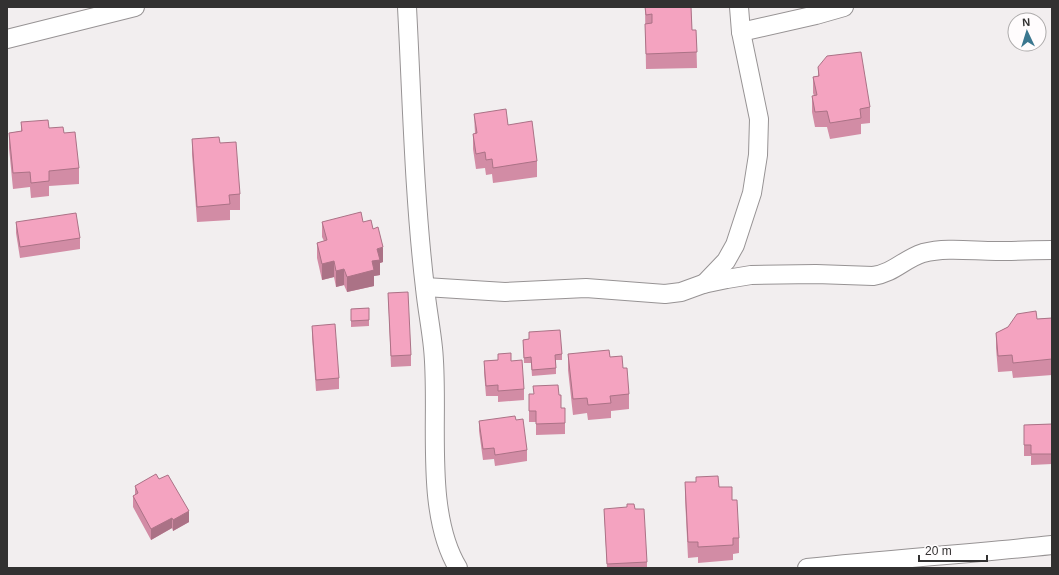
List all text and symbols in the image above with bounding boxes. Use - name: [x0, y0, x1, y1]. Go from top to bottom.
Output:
- north arrow: [1007, 12, 1047, 52]
- text: N: [1022, 16, 1031, 28]
- scale bar: [919, 537, 987, 563]
- text: 20 m: [925, 544, 952, 558]

